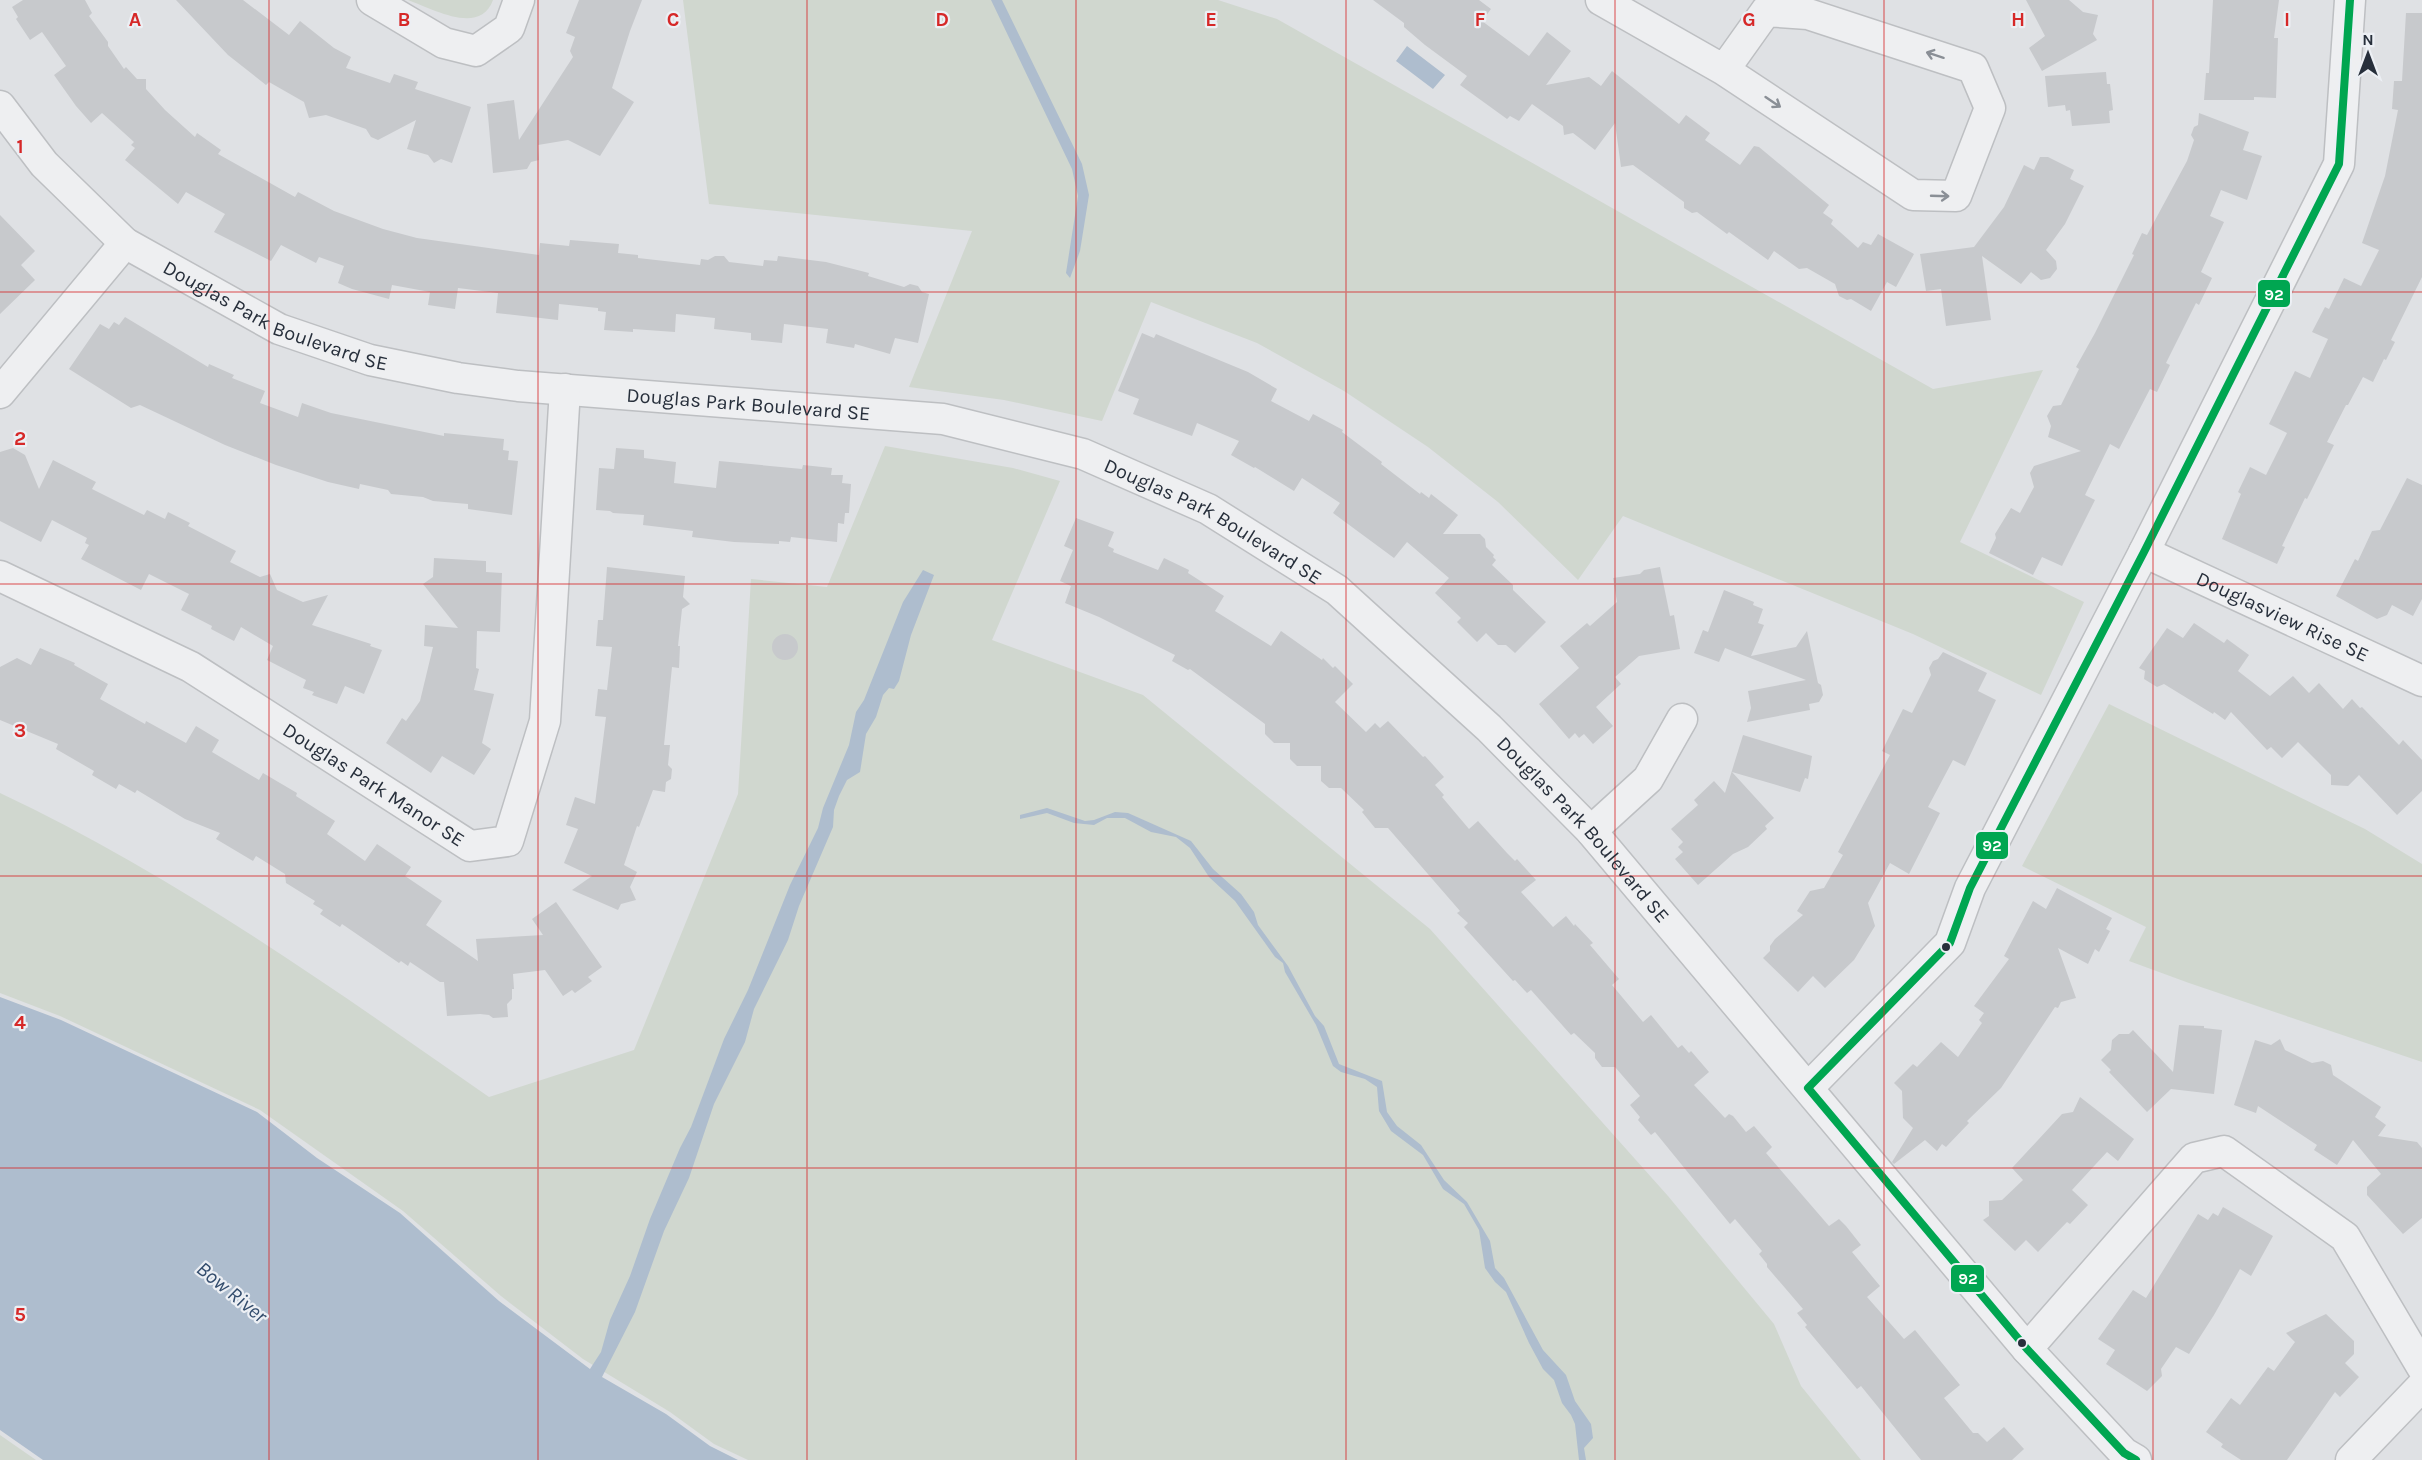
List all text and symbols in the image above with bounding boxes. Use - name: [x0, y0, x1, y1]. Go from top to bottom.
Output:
- text: A: [129, 8, 142, 31]
- text: B: [398, 8, 410, 31]
- text: C: [667, 8, 679, 31]
- text: D: [935, 8, 949, 31]
- text: E: [1205, 8, 1217, 31]
- text: F: [1475, 8, 1486, 31]
- text: G: [1742, 8, 1756, 31]
- text: H: [2011, 8, 2025, 31]
- text: I: [2284, 8, 2290, 31]
- north arrow: [2338, 24, 2398, 84]
- text: N: [2362, 30, 2374, 49]
- one-way arrow: [1926, 49, 1945, 60]
- one-way arrow: [1764, 96, 1781, 108]
- text: 1: [16, 135, 24, 158]
- one-way arrow: [1929, 190, 1949, 201]
- street label: Douglas Park Boulevard SE: [159, 255, 390, 375]
- line badge: 92: [2257, 279, 2291, 308]
- text: 92: [2264, 285, 2284, 304]
- street label: Douglas Park Boulevard SE: [626, 383, 871, 425]
- text: 2: [14, 427, 26, 450]
- street label: Douglas Park Boulevard SE: [1101, 453, 1326, 589]
- street label: Douglasview Rise SE: [2193, 567, 2373, 666]
- street label: Douglas Park Manor SE: [279, 718, 469, 851]
- text: 3: [14, 719, 26, 742]
- street label: Douglas Park Boulevard SE: [1492, 731, 1674, 927]
- line badge: 92: [1975, 831, 2009, 860]
- text: 92: [1982, 836, 2002, 855]
- unlabelled marker: [1940, 941, 1952, 953]
- text: 4: [14, 1011, 26, 1034]
- water label: Bow River: [192, 1256, 273, 1328]
- line badge: 92: [1950, 1264, 1985, 1293]
- text: 92: [1958, 1269, 1978, 1288]
- text: 5: [14, 1303, 26, 1326]
- unlabelled marker: [2016, 1337, 2028, 1349]

